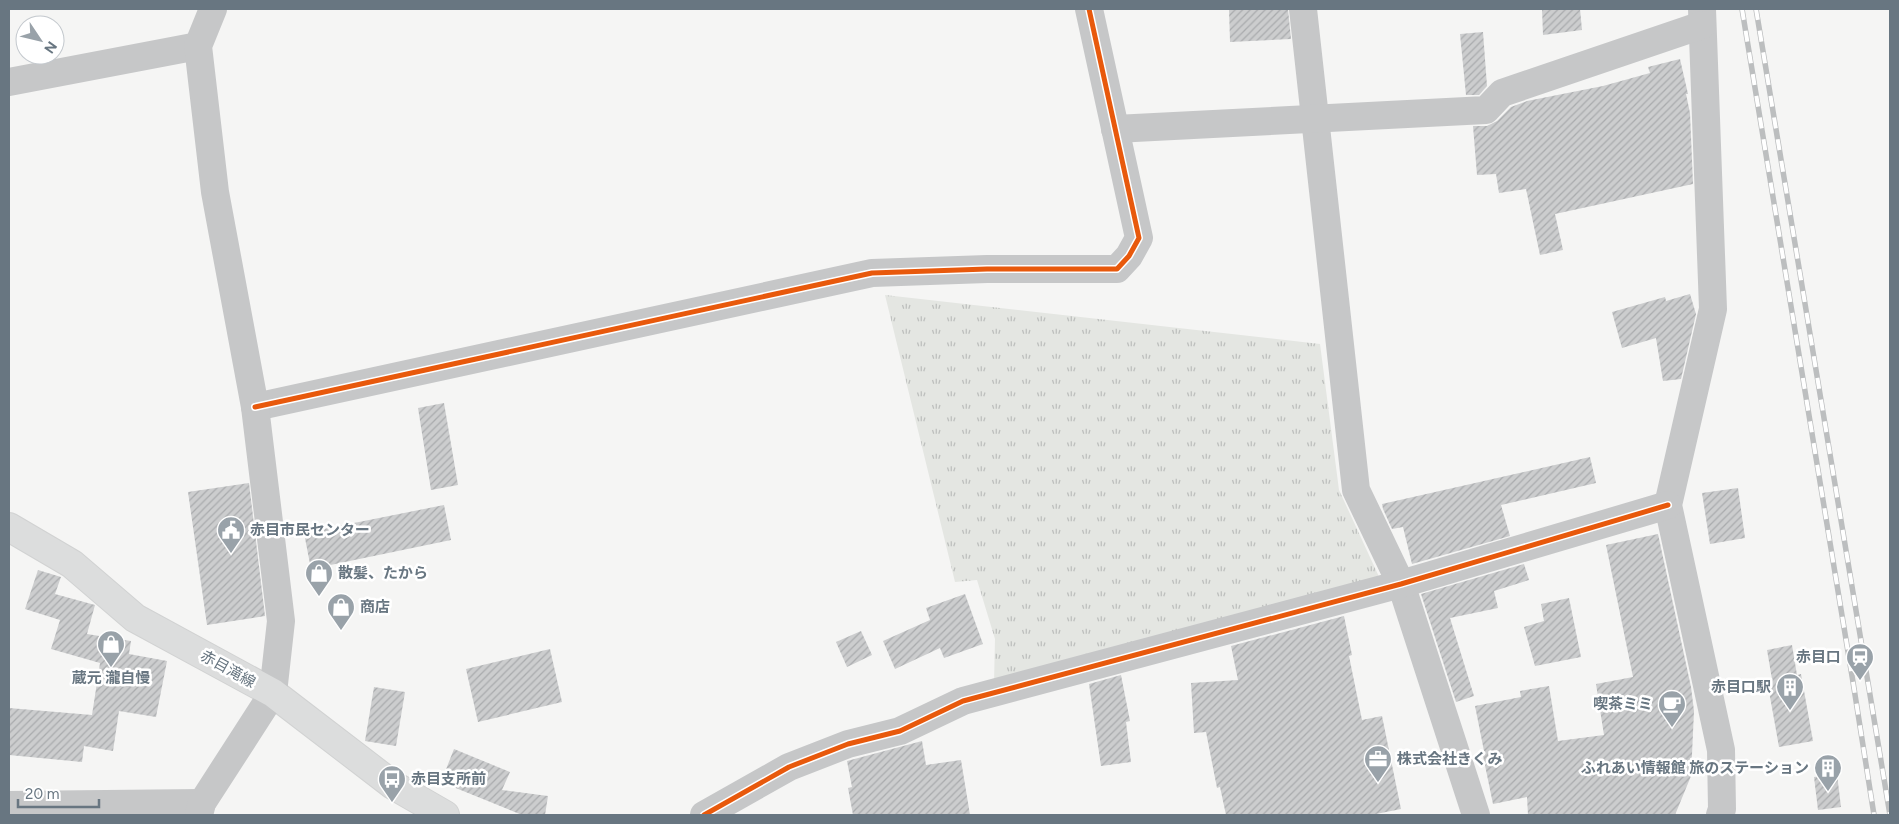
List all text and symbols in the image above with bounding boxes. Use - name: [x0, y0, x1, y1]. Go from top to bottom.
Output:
- north arrow: [15, 15, 65, 65]
- text: N: [40, 38, 60, 56]
- public building icon: 赤目市民センター: [216, 515, 246, 554]
- place label: 赤目市民センター: [250, 521, 370, 539]
- shop icon: 散髪、たから: [304, 558, 334, 597]
- place label: 散髪、たから: [338, 564, 428, 582]
- shop icon: 商店: [326, 592, 356, 631]
- place label: 商店: [360, 598, 390, 616]
- shop icon: 蔵元 瀧自慢: [96, 629, 126, 668]
- station icon: 赤目口: [1845, 642, 1875, 681]
- street label: 赤目滝線: [197, 647, 259, 691]
- place label: 赤目口: [1796, 648, 1841, 666]
- place label: 蔵元 瀧自慢: [72, 669, 150, 687]
- building icon: 赤目口駅: [1775, 672, 1805, 711]
- place label: 赤目口駅: [1711, 678, 1771, 696]
- cafe icon: 喫茶ミミ: [1657, 689, 1687, 728]
- place label: 喫茶ミミ: [1593, 695, 1653, 713]
- office icon: 株式会社きくみ: [1363, 744, 1393, 783]
- place label: 株式会社きくみ: [1397, 750, 1503, 768]
- building icon: ふれあい情報館 旅のステーション: [1813, 753, 1843, 792]
- place label: ふれあい情報館 旅のステーション: [1581, 759, 1809, 777]
- bus stop icon: 赤目支所前: [377, 764, 407, 803]
- place label: 赤目支所前: [411, 770, 486, 788]
- scale bar: [18, 776, 99, 808]
- text: 20 m: [25, 785, 59, 803]

